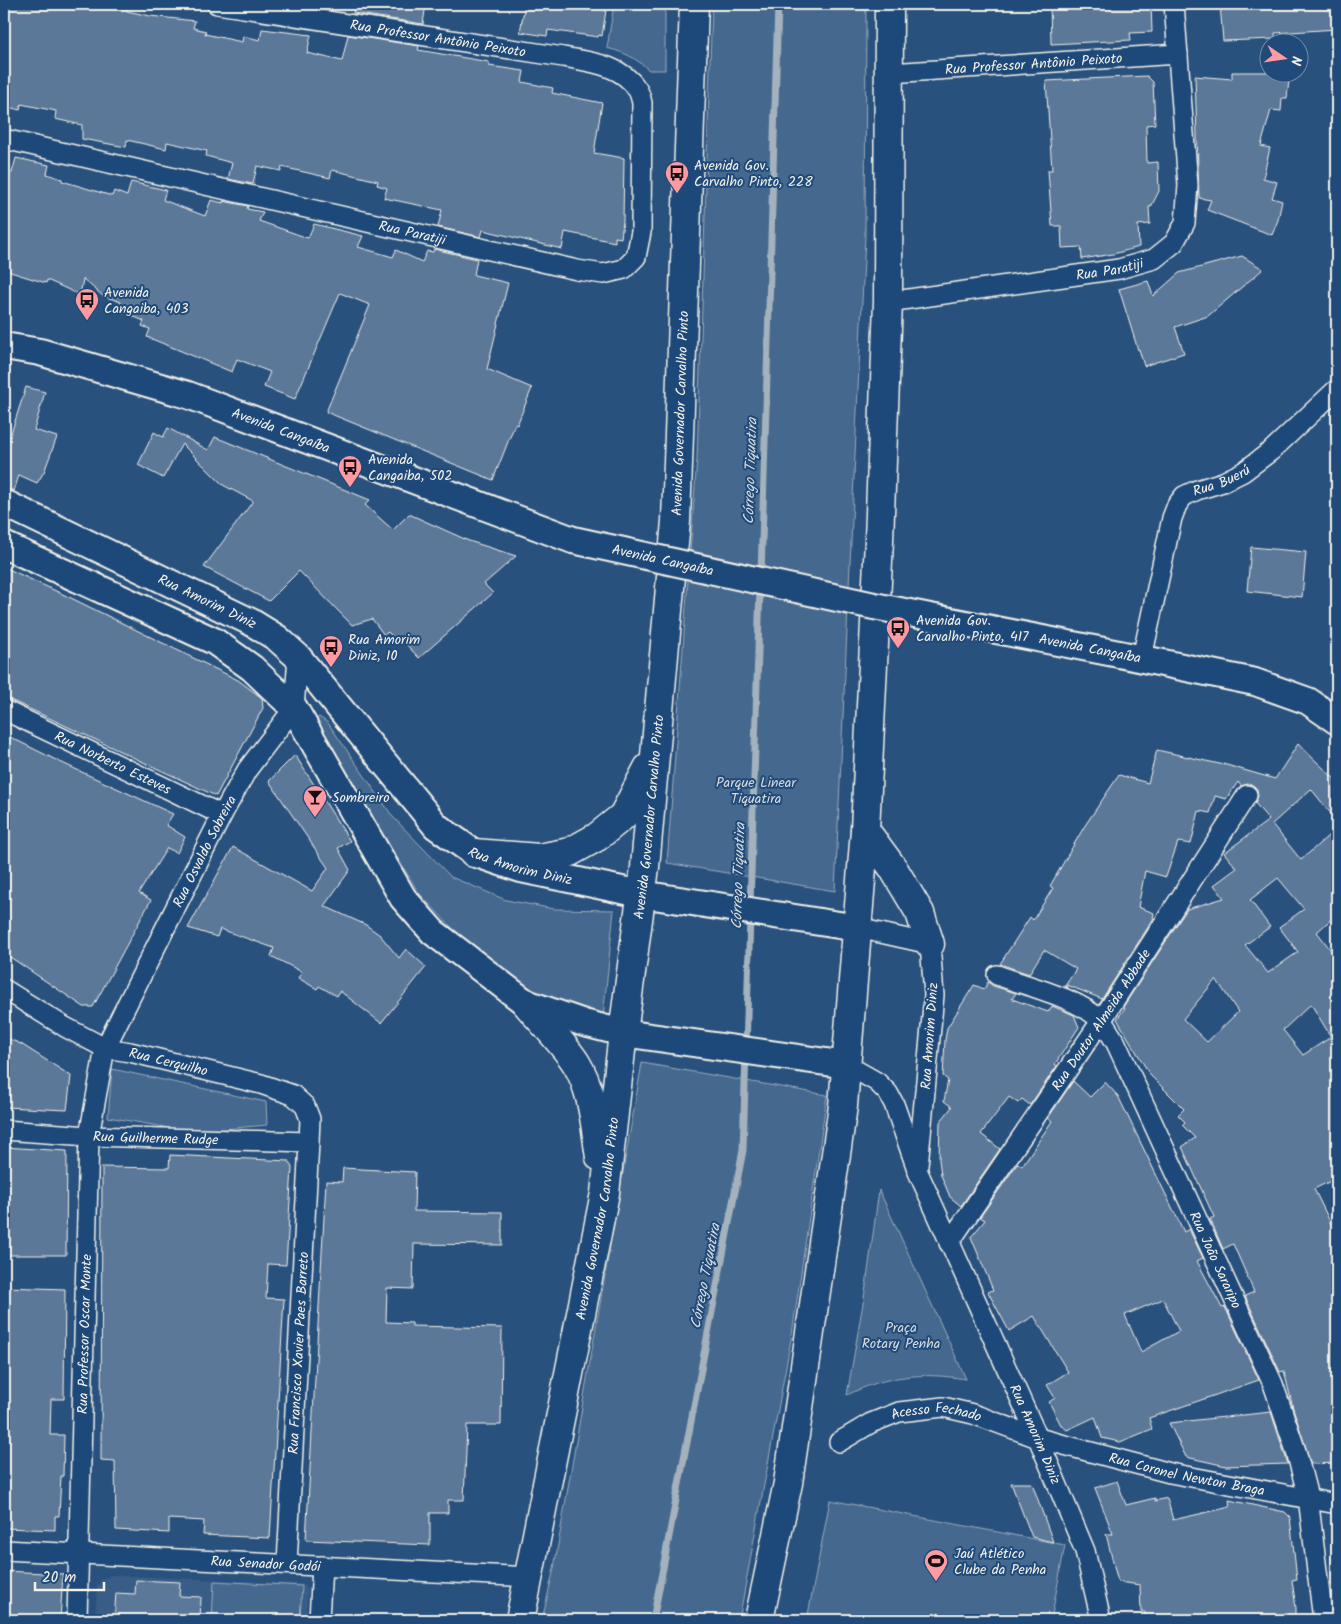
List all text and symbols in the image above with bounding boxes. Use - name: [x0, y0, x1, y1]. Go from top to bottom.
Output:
- street label: Rua Professor Antônio Peixoto: [348, 14, 527, 64]
- north arrow: [1258, 32, 1308, 82]
- street label: Rua Professor Antônio Peixoto: [944, 48, 1123, 81]
- text: N: [1284, 54, 1307, 68]
- place label: Avenida Gov. Carvalho Pinto, 228: [694, 155, 813, 193]
- bus stop icon: Avenida Gov. Carvalho Pinto, 228: [664, 160, 690, 194]
- street label: Rua Paratiji: [377, 215, 449, 252]
- street label: Rua Paratiji: [1075, 252, 1147, 287]
- place label: Avenida Cangaiba, 403: [104, 282, 188, 320]
- bus stop icon: Avenida Cangaiba, 403: [74, 287, 100, 321]
- street label: Avenida Governador Carvalho Pinto: [666, 310, 695, 516]
- street label: Avenida Cangaíba: [228, 402, 333, 460]
- water label: Córrego Tiquatira: [737, 416, 765, 525]
- place label: Avenida Cangaiba, 502: [368, 449, 452, 487]
- bus stop icon: Avenida Cangaiba, 502: [337, 454, 363, 488]
- street label: Rua Buerú: [1190, 460, 1256, 503]
- street label: Avenida Cangaíba: [610, 539, 716, 583]
- street label: Rua Amorim Diniz: [154, 569, 261, 635]
- place label: Avenida Gov. Carvalho Pinto, 417: [916, 610, 1029, 648]
- bus stop icon: Avenida Gov. Carvalho Pinto, 417: [885, 615, 911, 649]
- street label: Avenida Cangaíba: [1037, 628, 1143, 670]
- place label: Rua Amorim Diniz, 10: [348, 629, 420, 667]
- bus stop icon: Rua Amorim Diniz, 10: [318, 634, 344, 668]
- street label: Avenida Governador Carvalho Pinto: [628, 714, 671, 921]
- street label: Rua Norberto Esteves: [50, 726, 175, 801]
- park label: Parque Linear Tiquatira: [716, 772, 797, 810]
- bar icon: Sombreiro: [302, 784, 328, 818]
- place label: Sombreiro: [332, 787, 390, 809]
- street label: Rua Osvaldo Sobreira: [167, 792, 243, 911]
- water label: Córrego Tiquatira: [725, 821, 753, 930]
- street label: Rua Amorim Diniz: [463, 842, 574, 891]
- street label: Rua Doutor Almeida Abbade: [1046, 944, 1157, 1096]
- street label: Rua Amorim Diniz: [915, 982, 945, 1090]
- street label: Rua Cerquilho: [127, 1042, 210, 1083]
- street label: Avenida Governador Carvalho Pinto: [570, 1116, 625, 1322]
- street label: Rua Guilherme Rudge: [93, 1126, 220, 1152]
- street label: Rua João Sararipo: [1183, 1208, 1247, 1312]
- water label: Córrego Tiquatira: [684, 1221, 728, 1331]
- street label: Rua Francisco Xavier Paes Barreto: [283, 1251, 315, 1455]
- street label: Rua Professor Oscar Monte: [72, 1253, 98, 1414]
- park label: Praça Rotary Penha: [862, 1317, 940, 1355]
- street label: Rua Amorim Diniz: [1003, 1381, 1066, 1488]
- street label: Acesso Fechado: [887, 1397, 985, 1428]
- street label: Rua Coronel Newton Braga: [1106, 1447, 1267, 1502]
- place label: Jaú Atlético Clube da Penha: [954, 1543, 1046, 1581]
- sports icon: Jaú Atlético Clube da Penha: [923, 1548, 949, 1582]
- street label: Rua Senador Godói: [210, 1551, 322, 1578]
- scale bar: [35, 1559, 104, 1591]
- text: 20 m: [42, 1566, 76, 1590]

